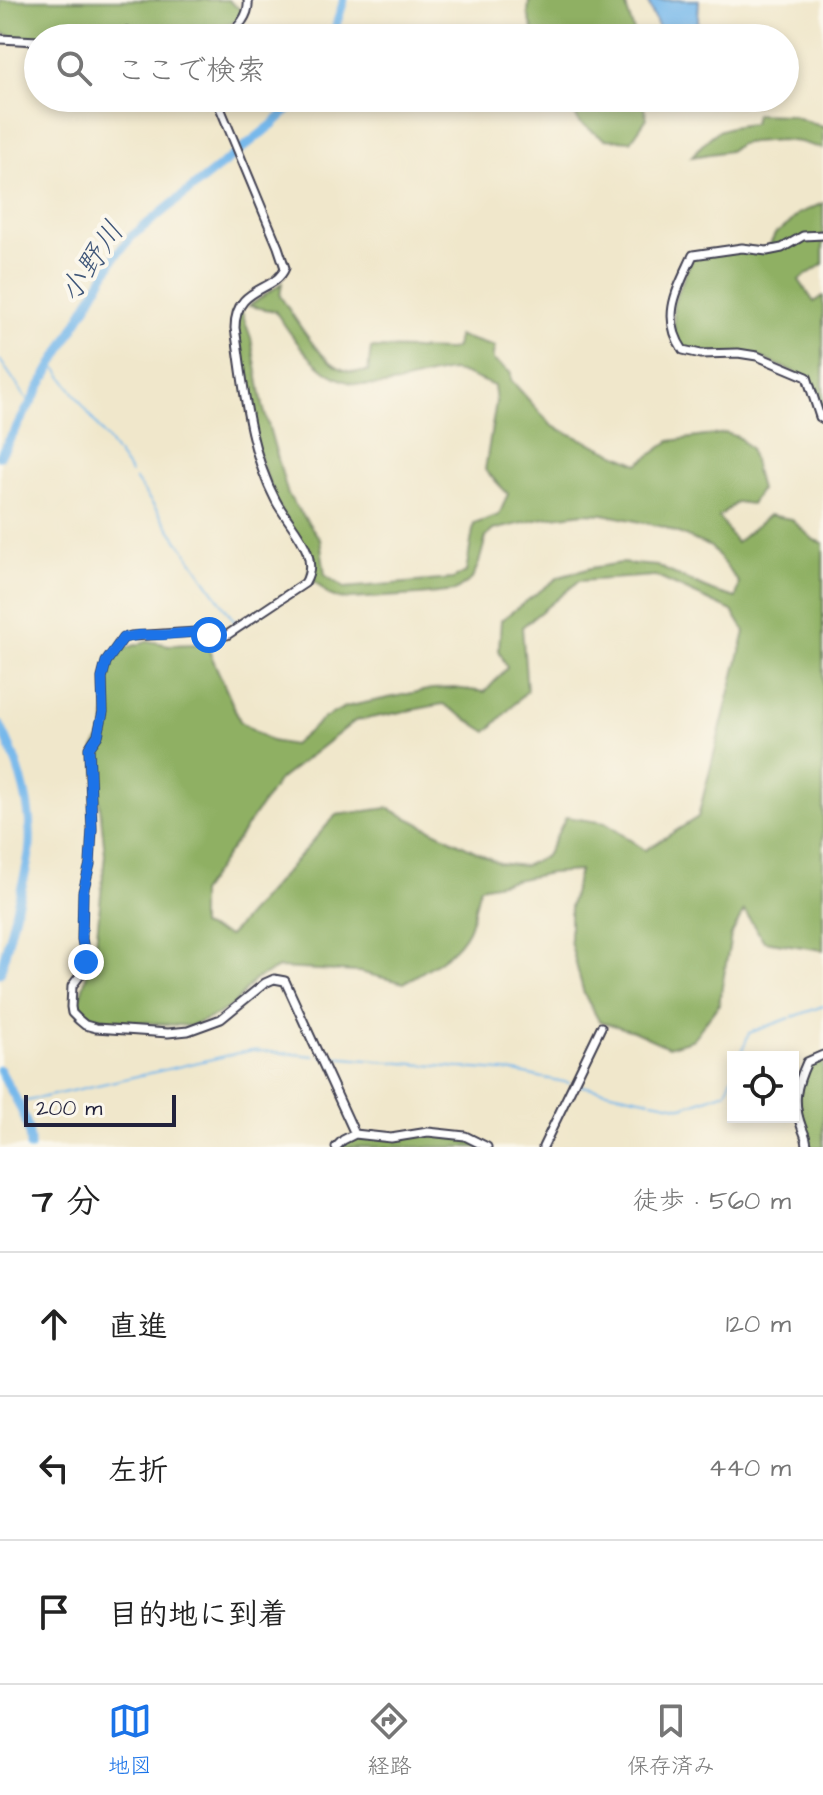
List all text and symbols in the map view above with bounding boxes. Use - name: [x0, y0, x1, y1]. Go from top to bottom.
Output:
- search box: [24, 24, 799, 112]
- icon: search: [52, 46, 96, 90]
- text: ここで検索: [116, 50, 266, 92]
- water label: 小野川: [49, 213, 135, 311]
- route start: [191, 617, 227, 653]
- route end: [68, 944, 104, 980]
- map controls: [727, 1051, 799, 1123]
- button: locate: [727, 1051, 799, 1123]
- scale bar: [24, 1091, 176, 1127]
- text: 200 m: [36, 1093, 102, 1124]
- text: 7 分: [32, 1178, 101, 1226]
- text: 徒歩 · 560 m: [633, 1183, 791, 1219]
- icon: ahead: [32, 1302, 76, 1346]
- text: 直進: [108, 1306, 168, 1348]
- text: 120 m: [726, 1306, 791, 1342]
- icon: left: [32, 1446, 76, 1490]
- text: 左折: [108, 1450, 168, 1492]
- text: 440 m: [709, 1450, 791, 1486]
- icon: arrive: [32, 1590, 76, 1634]
- text: 目的地に到着: [108, 1594, 288, 1636]
- tab: 地図: [108, 1699, 152, 1782]
- tab: 経路: [367, 1699, 411, 1782]
- tab: 保存済み: [627, 1699, 715, 1782]

